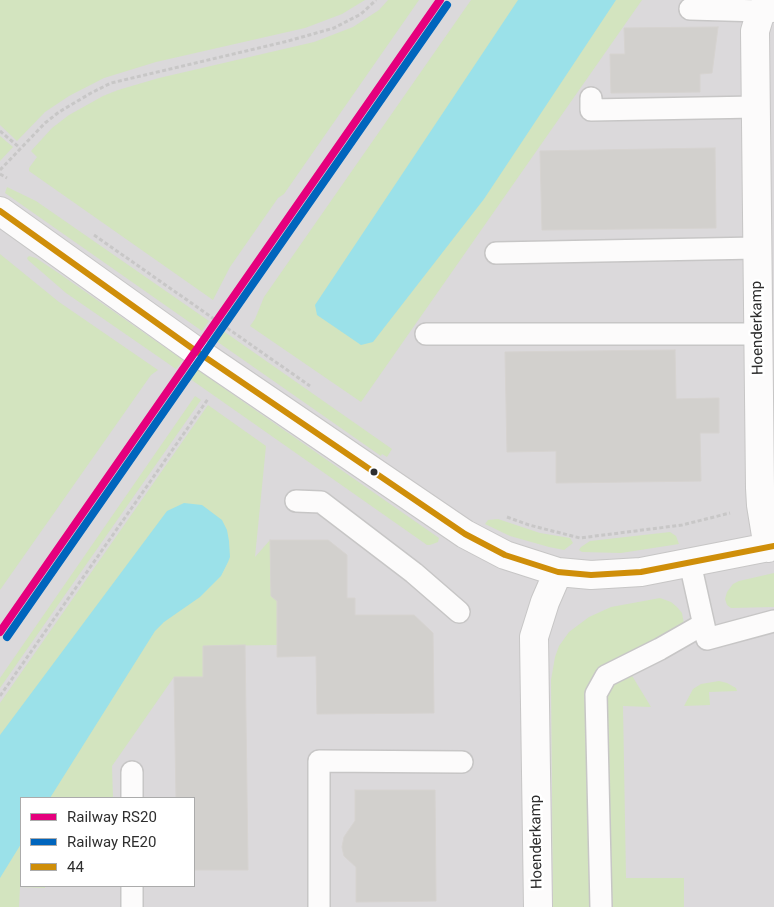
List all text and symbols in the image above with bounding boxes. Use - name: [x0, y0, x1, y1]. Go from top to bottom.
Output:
- street label: Hoenderkamp: [748, 281, 768, 375]
- unlabelled marker: [369, 467, 379, 477]
- street label: Hoenderkamp: [527, 795, 547, 889]
- legend: [20, 797, 195, 887]
- text: Railway RS20: [67, 808, 157, 826]
- text: Railway RE20: [67, 833, 156, 851]
- text: 44: [67, 858, 84, 876]

